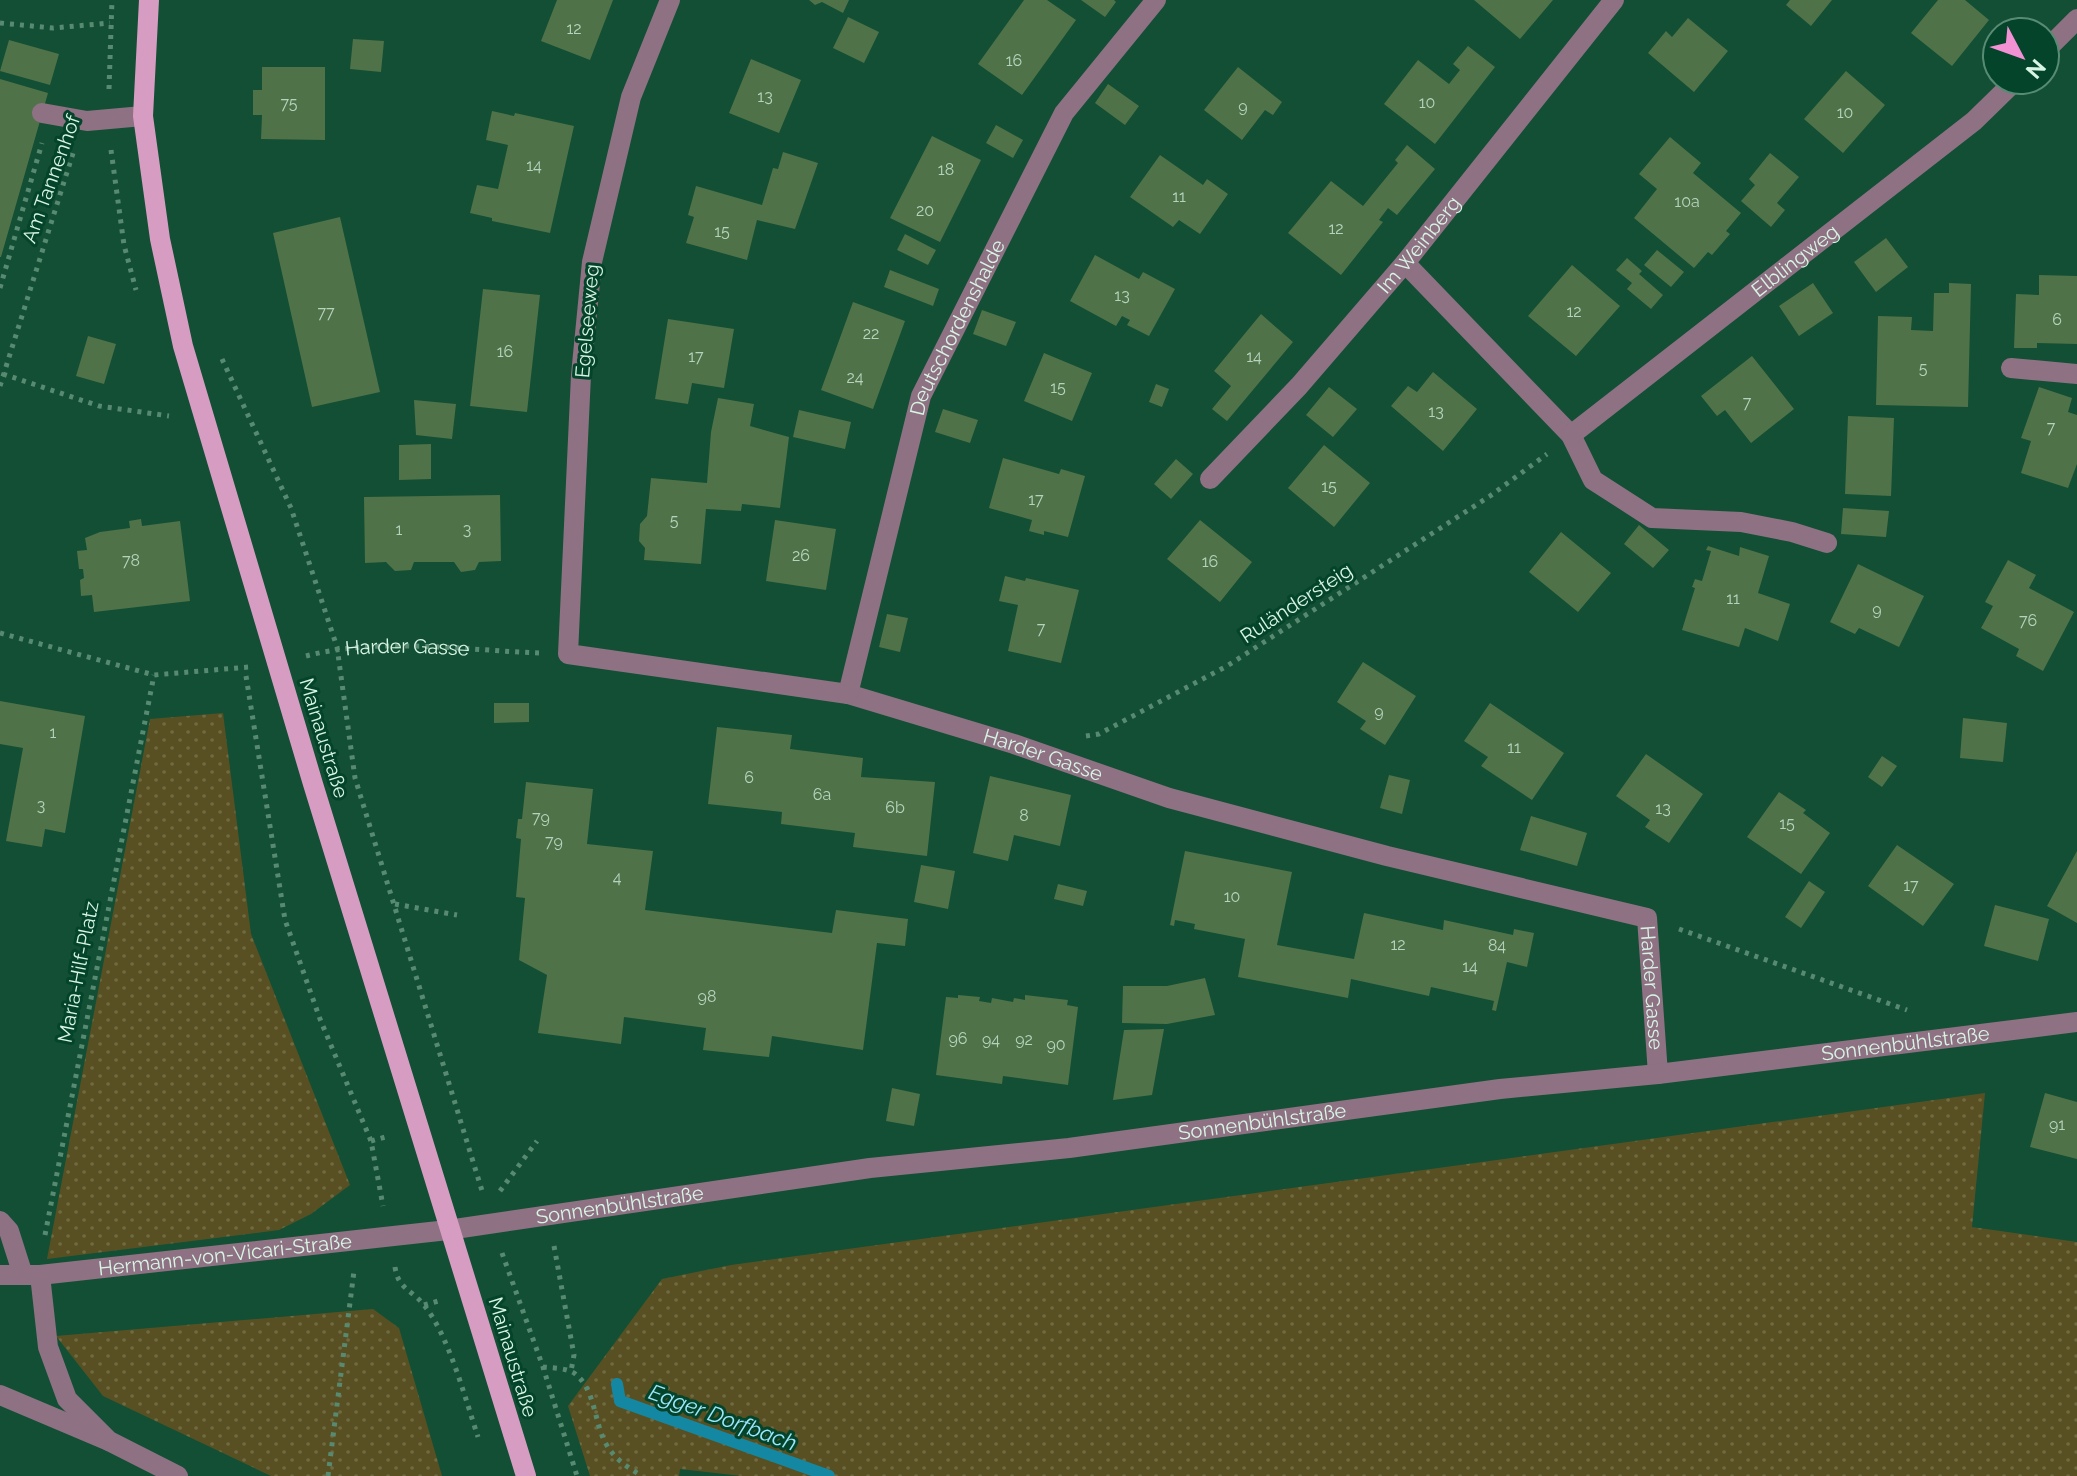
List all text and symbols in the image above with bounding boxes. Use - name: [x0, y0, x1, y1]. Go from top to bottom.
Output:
- north arrow: [1981, 16, 2061, 96]
- house number: 12: [566, 19, 582, 38]
- house number: 16: [1006, 51, 1022, 70]
- text: N: [2021, 54, 2051, 84]
- house number: 13: [757, 87, 773, 106]
- house number: 10: [1419, 93, 1435, 112]
- house number: 75: [280, 94, 298, 113]
- house number: 9: [1238, 97, 1248, 116]
- house number: 10: [1837, 103, 1853, 122]
- street label: Am Tannenhof: [17, 111, 86, 246]
- house number: 14: [526, 156, 542, 175]
- house number: 18: [938, 160, 954, 179]
- house number: 11: [1172, 187, 1186, 206]
- street label: Im Weinberg: [1372, 191, 1465, 298]
- house number: 10a: [1674, 192, 1700, 211]
- house number: 20: [916, 201, 934, 220]
- house number: 12: [1328, 219, 1344, 238]
- street label: Elblingweg: [1747, 219, 1843, 302]
- house number: 15: [714, 222, 730, 241]
- street label: Deutschordenshalde: [905, 235, 1010, 418]
- street label: Egelseeweg: [570, 263, 604, 379]
- house number: 13: [1114, 286, 1130, 305]
- house number: 12: [1566, 302, 1582, 321]
- house number: 77: [317, 303, 335, 322]
- house number: 6: [2052, 310, 2062, 329]
- house number: 22: [863, 324, 879, 343]
- house number: 16: [497, 342, 513, 361]
- house number: 17: [688, 347, 704, 366]
- house number: 14: [1246, 347, 1262, 366]
- house number: 5: [1919, 359, 1928, 378]
- house number: 24: [846, 368, 864, 387]
- house number: 15: [1050, 378, 1066, 397]
- house number: 7: [1743, 393, 1752, 412]
- house number: 13: [1428, 402, 1444, 421]
- house number: 7: [2047, 418, 2056, 437]
- house number: 15: [1321, 477, 1337, 496]
- house number: 17: [1028, 490, 1044, 509]
- house number: 5: [670, 511, 679, 530]
- house number: 1: [396, 520, 403, 539]
- house number: 3: [463, 520, 471, 539]
- house number: 26: [792, 546, 810, 565]
- house number: 78: [122, 551, 140, 570]
- house number: 16: [1202, 552, 1218, 571]
- street label: Ruländersteig: [1236, 558, 1356, 648]
- house number: 11: [1726, 589, 1740, 608]
- house number: 9: [1872, 600, 1882, 619]
- house number: 76: [2019, 611, 2037, 630]
- house number: 7: [1037, 619, 1046, 638]
- street label: Harder Gasse: [344, 634, 470, 661]
- street label: Mainaustraße: [294, 675, 354, 801]
- house number: 9: [1374, 702, 1384, 721]
- house number: 1: [50, 723, 57, 742]
- street label: Harder Gasse: [980, 723, 1106, 786]
- house number: 11: [1507, 738, 1521, 757]
- house number: 6: [744, 768, 754, 787]
- house number: 6a: [813, 785, 831, 804]
- house number: 3: [37, 796, 45, 815]
- house number: 6b: [885, 798, 905, 817]
- house number: 13: [1655, 799, 1671, 818]
- house number: 8: [1019, 806, 1029, 825]
- house number: 79: [532, 808, 550, 827]
- house number: 15: [1779, 814, 1795, 833]
- house number: 79: [545, 832, 563, 851]
- house number: 4: [613, 868, 622, 887]
- house number: 17: [1903, 876, 1919, 895]
- house number: 10: [1224, 887, 1240, 906]
- street label: Maria-Hilf-Platz: [53, 899, 103, 1045]
- street label: Harder Gasse: [1636, 925, 1668, 1051]
- house number: 12: [1390, 935, 1406, 954]
- house number: 84: [1488, 936, 1506, 955]
- house number: 14: [1462, 957, 1478, 976]
- house number: 98: [698, 987, 716, 1006]
- street label: Sonnenbühlstraße: [1820, 1021, 1991, 1066]
- house number: 96: [948, 1029, 968, 1048]
- house number: 94: [982, 1030, 1000, 1049]
- house number: 92: [1015, 1030, 1033, 1049]
- house number: 90: [1046, 1035, 1066, 1054]
- street label: Sonnenbühlstraße: [1177, 1098, 1348, 1145]
- house number: 91: [2049, 1115, 2065, 1134]
- street label: Sonnenbühlstraße: [534, 1181, 705, 1229]
- street label: Hermann-von-Vicari-Straße: [97, 1229, 353, 1281]
- street label: Mainaustraße: [483, 1294, 543, 1420]
- water label: Egger Dorfbach: [646, 1378, 800, 1456]

